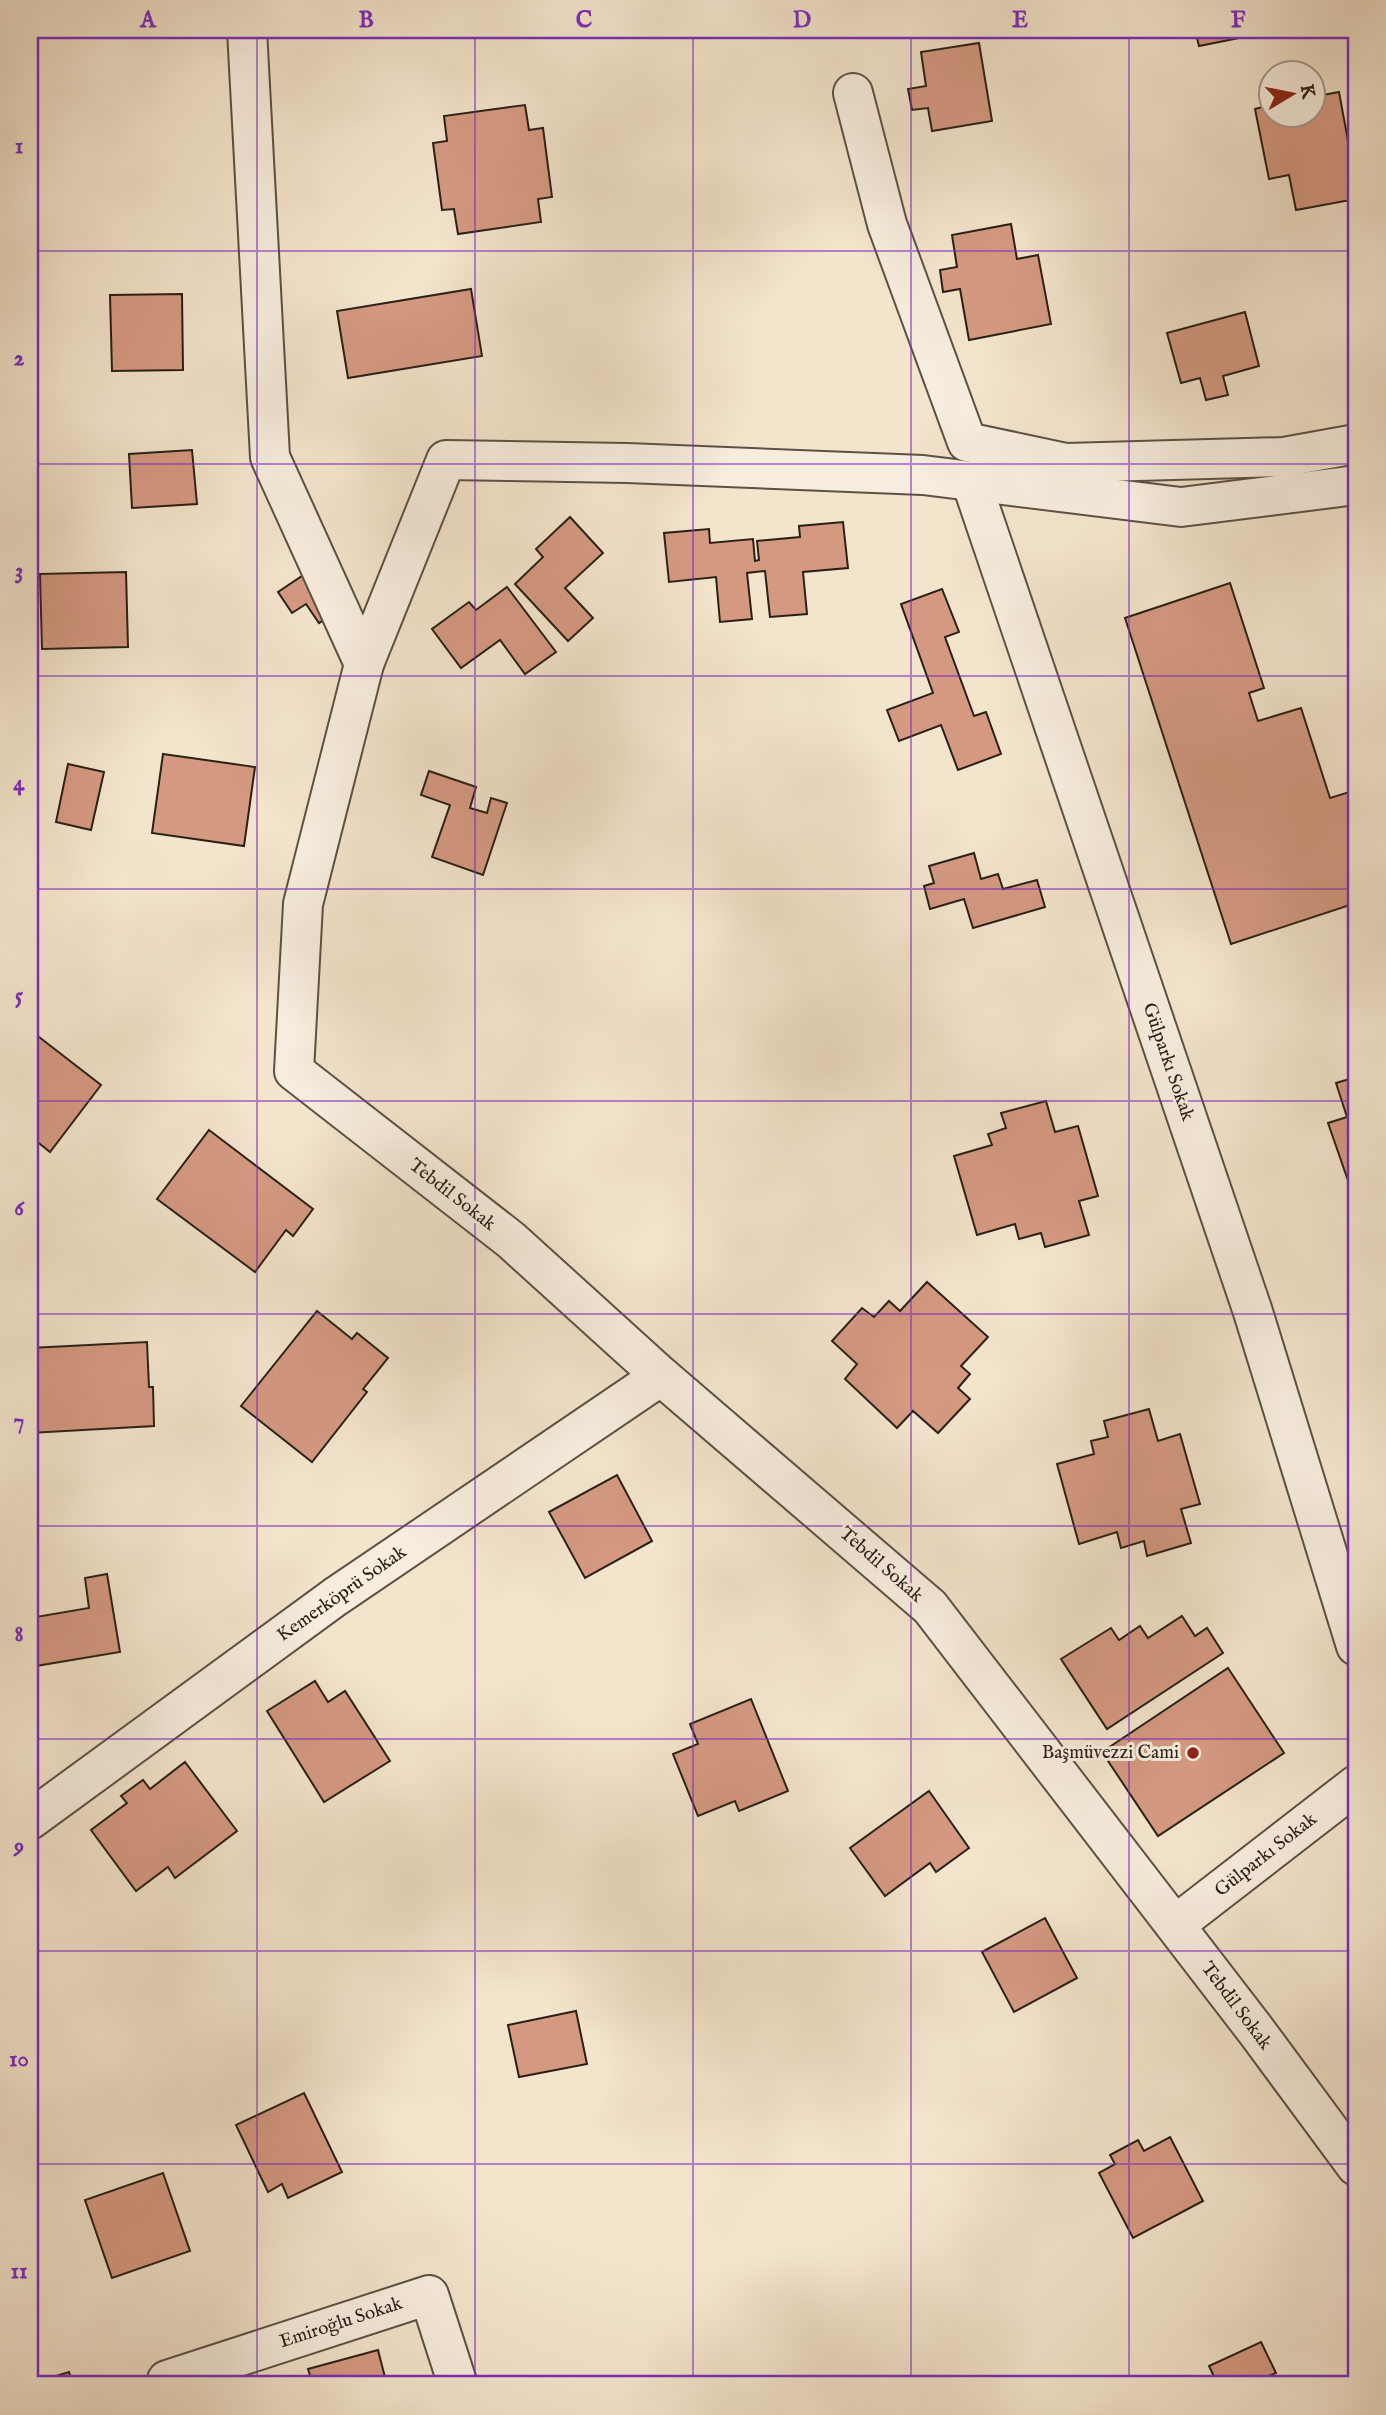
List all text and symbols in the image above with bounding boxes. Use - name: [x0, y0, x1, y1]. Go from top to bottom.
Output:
- text: A: [139, 6, 157, 35]
- text: B: [358, 6, 374, 35]
- text: C: [576, 6, 593, 35]
- text: D: [793, 6, 811, 35]
- text: E: [1012, 6, 1028, 35]
- text: F: [1231, 6, 1246, 35]
- north arrow: [1256, 60, 1326, 130]
- text: K: [1294, 83, 1320, 101]
- text: 1: [15, 132, 23, 161]
- text: 2: [14, 344, 25, 373]
- text: 3: [15, 557, 23, 586]
- text: 4: [13, 769, 25, 798]
- text: 5: [15, 982, 24, 1011]
- street label: Gülparkı Sokak: [1137, 1000, 1200, 1125]
- street label: Tebdil Sokak: [404, 1154, 501, 1237]
- text: 6: [14, 1194, 25, 1223]
- text: 7: [14, 1407, 24, 1436]
- street label: Tebdil Sokak: [834, 1522, 929, 1609]
- street label: Kemerköprü Sokak: [273, 1540, 412, 1648]
- text: 8: [14, 1620, 24, 1649]
- place label: Başmüvezzi Cami: [1042, 1741, 1179, 1765]
- marker: Başmüvezzi Cami: [1185, 1745, 1201, 1761]
- street label: Gülparkı Sokak: [1210, 1807, 1323, 1902]
- text: 9: [13, 1832, 24, 1861]
- street label: Tebdil Sokak: [1195, 1957, 1277, 2055]
- text: 10: [9, 2045, 29, 2074]
- text: 11: [10, 2257, 28, 2286]
- street label: Emiroğlu Sokak: [276, 2292, 406, 2354]

